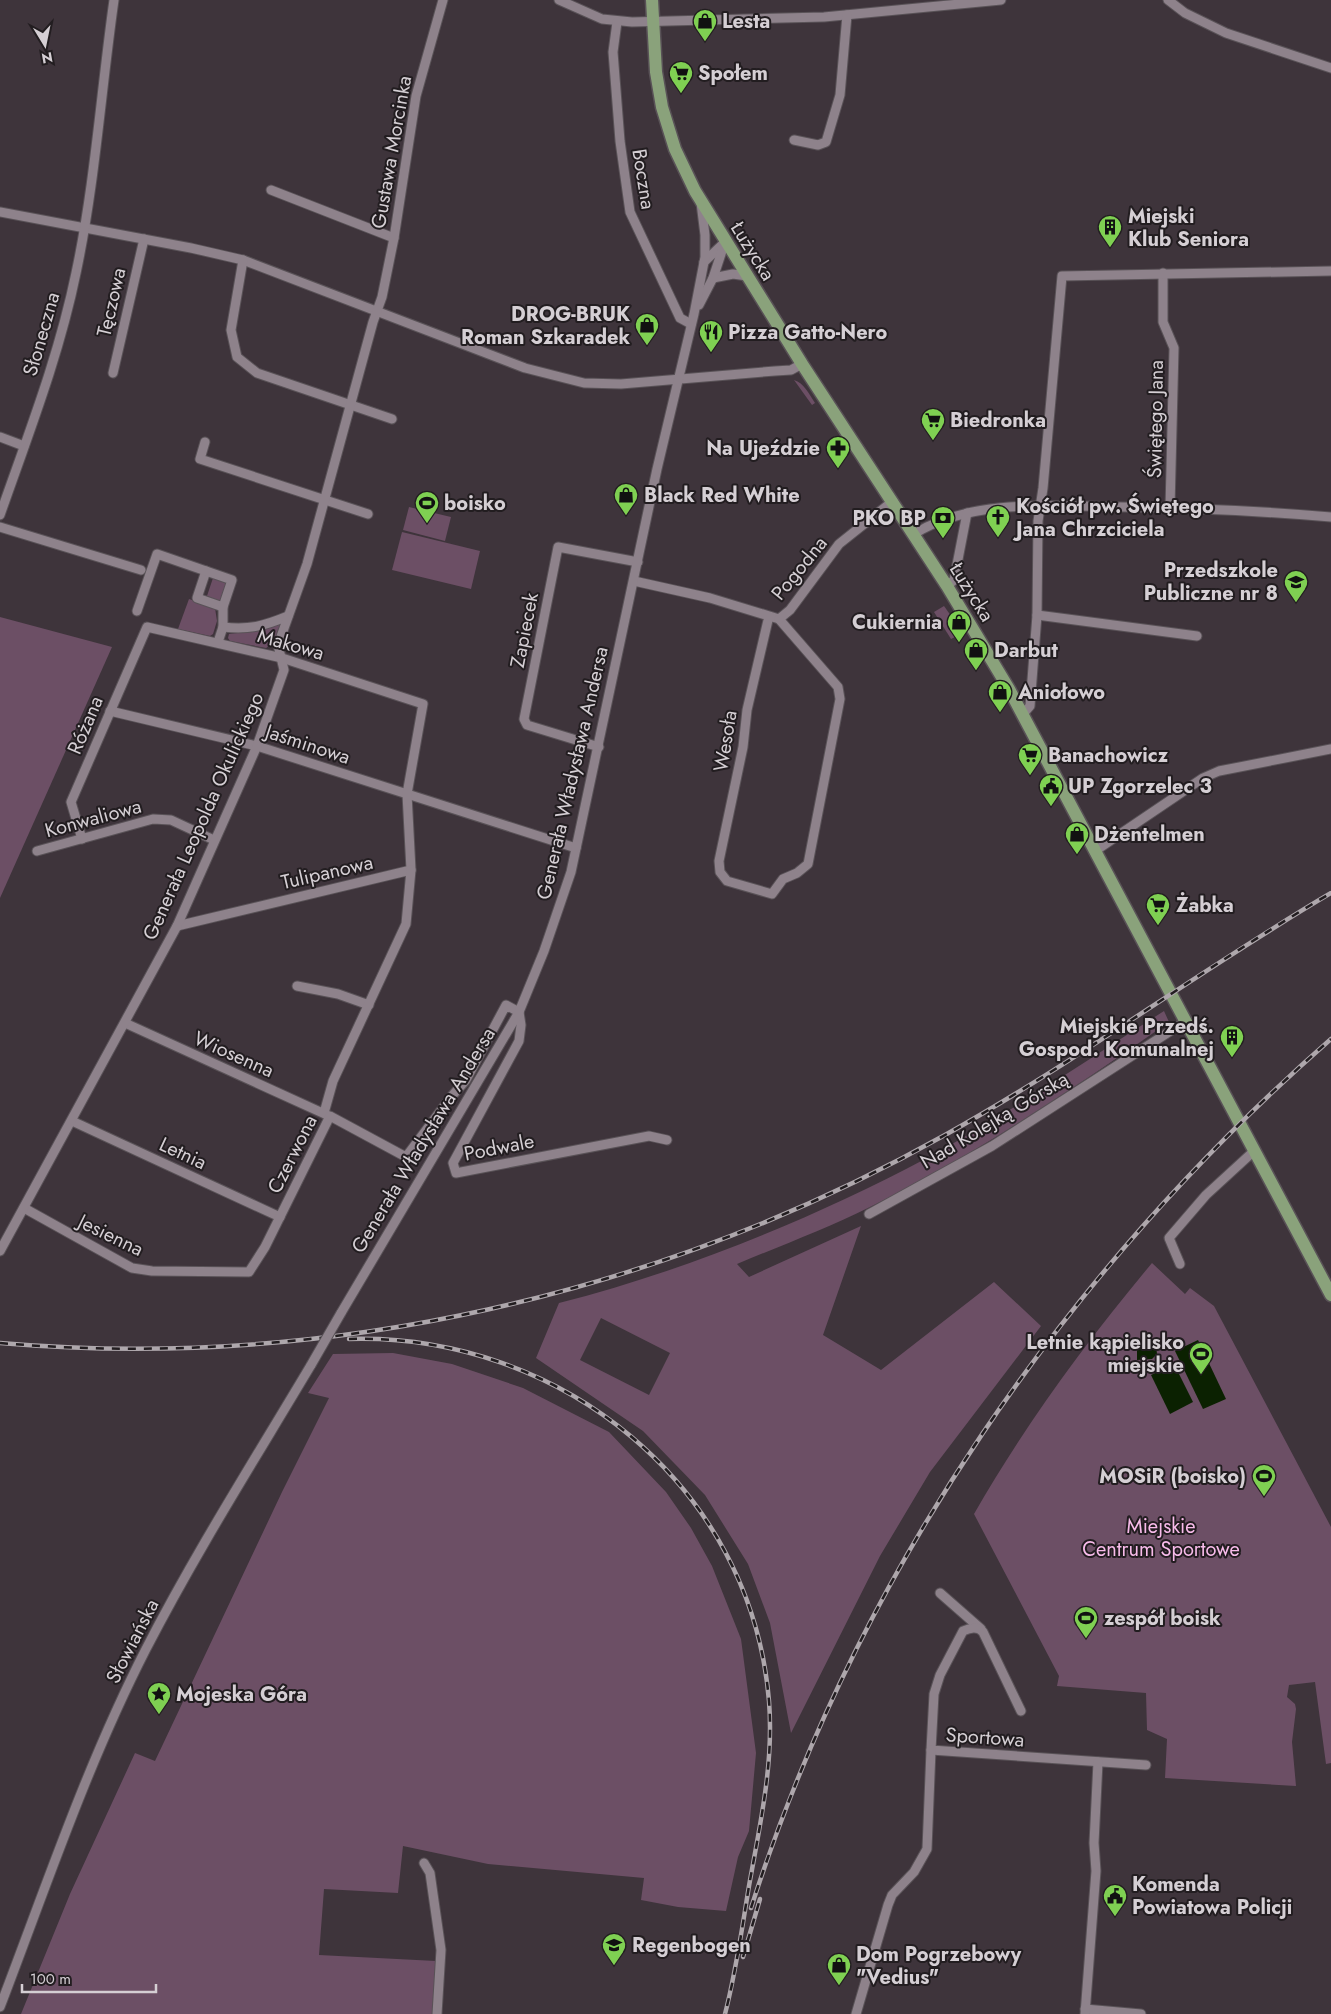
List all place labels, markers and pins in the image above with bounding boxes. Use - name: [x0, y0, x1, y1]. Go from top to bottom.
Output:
- place label: Lesta: [722, 7, 770, 36]
- shop icon: Lesta: [692, 8, 718, 42]
- place label: Społem: [698, 59, 768, 88]
- supermarket icon: Społem: [668, 60, 694, 94]
- place label: Miejski Klub Seniora: [1128, 202, 1249, 254]
- building icon: Miejski Klub Seniora: [1097, 214, 1123, 248]
- place label: DROG-BRUK Roman Szkaradek: [461, 300, 630, 352]
- shop icon: DROG-BRUK Roman Szkaradek: [634, 312, 660, 346]
- place label: Pizza Gatto-Nero: [728, 318, 888, 347]
- restaurant icon: Pizza Gatto-Nero: [698, 319, 724, 353]
- place label: Biedronka: [950, 406, 1046, 435]
- supermarket icon: Biedronka: [920, 407, 946, 441]
- place label: Na Ujeździe: [706, 434, 820, 463]
- pharmacy icon: Na Ujeździe: [825, 435, 851, 469]
- place label: Black Red White: [644, 481, 800, 510]
- shop icon: Black Red White: [613, 482, 639, 516]
- place label: boisko: [444, 489, 506, 518]
- sports icon: boisko: [414, 490, 440, 524]
- place label: Kościół pw. Świętego Jana Chrzciciela: [1012, 492, 1214, 544]
- place label: PKO BP: [852, 504, 926, 533]
- church icon: Kościół pw. Świętego Jana Chrzciciela: [985, 504, 1011, 538]
- bank icon: PKO BP: [930, 505, 956, 539]
- place label: Przedszkole Publiczne nr 8: [1144, 556, 1278, 608]
- school or university icon: Przedszkole Publiczne nr 8: [1283, 569, 1309, 603]
- place label: Cukiernia: [852, 608, 942, 637]
- shop icon: Cukiernia: [946, 609, 972, 643]
- place label: Darbut: [994, 636, 1058, 665]
- shop icon: Darbut: [963, 637, 989, 671]
- place label: Aniołowo: [1017, 678, 1105, 707]
- shop icon: Aniołowo: [987, 679, 1013, 713]
- place label: Banachowicz: [1048, 741, 1169, 770]
- supermarket icon: Banachowicz: [1017, 742, 1043, 776]
- place label: UP Zgorzelec 3: [1068, 772, 1212, 801]
- public building icon: UP Zgorzelec 3: [1038, 773, 1064, 807]
- place label: Dżentelmen: [1094, 820, 1205, 849]
- shop icon: Dżentelmen: [1064, 821, 1090, 855]
- place label: Żabka: [1176, 891, 1234, 920]
- supermarket icon: Żabka: [1145, 892, 1171, 926]
- place label: Miejskie Przedś. Gospod. Komunalnej: [1019, 1012, 1214, 1064]
- building icon: Miejskie Przedś. Gospod. Komunalnej: [1219, 1024, 1245, 1058]
- place label: Letnie kąpielisko miejskie: [1026, 1328, 1184, 1380]
- sports icon: Letnie kąpielisko miejskie: [1188, 1341, 1214, 1375]
- place label: MOSiR (boisko): [1099, 1462, 1246, 1491]
- sports icon: MOSiR (boisko): [1251, 1463, 1277, 1497]
- place label: zespół boisk: [1104, 1604, 1221, 1633]
- sports icon: zespół boisk: [1073, 1605, 1099, 1639]
- place label: Mojeska Góra: [176, 1680, 307, 1709]
- place icon: Mojeska Góra: [146, 1681, 172, 1715]
- place label: Komenda Powiatowa Policji: [1132, 1870, 1292, 1922]
- public building icon: Komenda Powiatowa Policji: [1102, 1883, 1128, 1917]
- place label: Regenbogen: [632, 1931, 751, 1960]
- school or university icon: Regenbogen: [601, 1932, 627, 1966]
- place label: Dom Pogrzebowy "Vedius": [856, 1940, 1022, 1992]
- shop icon: Dom Pogrzebowy "Vedius": [826, 1952, 852, 1986]

